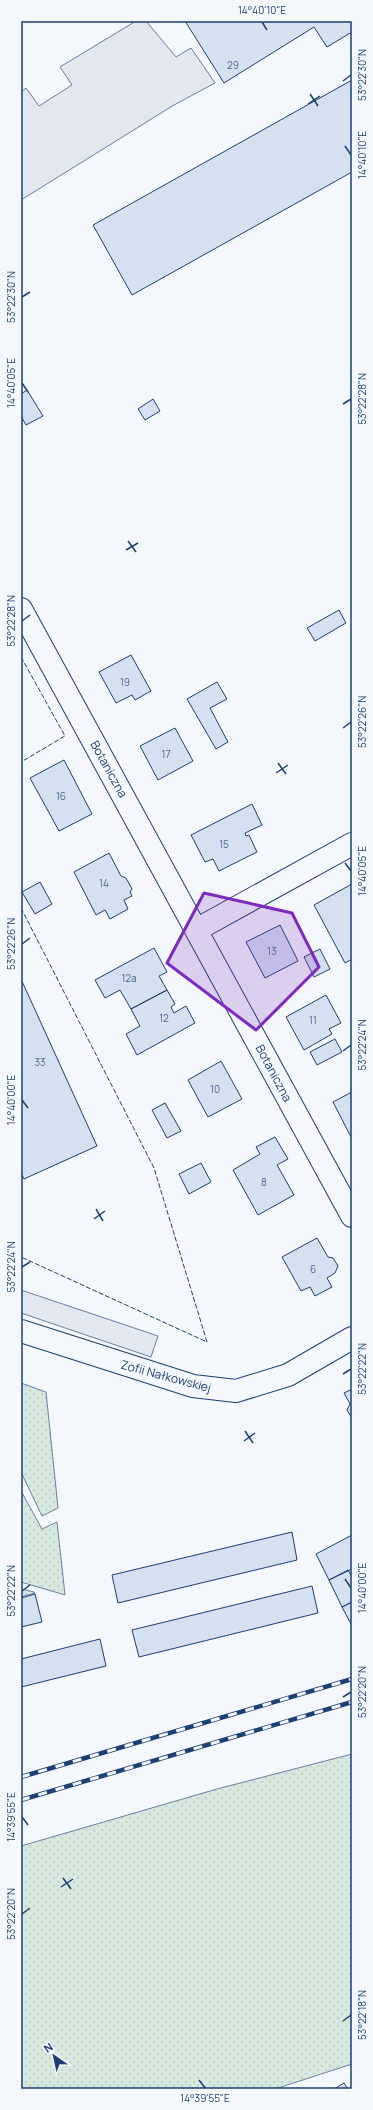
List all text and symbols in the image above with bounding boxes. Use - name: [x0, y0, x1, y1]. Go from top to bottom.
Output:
- text: 14°40'10"E: [238, 3, 286, 17]
- text: 53°22'30"N: [355, 49, 369, 101]
- house number: 29: [227, 58, 239, 72]
- text: 14°40'10"E: [355, 131, 369, 179]
- text: 53°22'30"N: [4, 271, 18, 323]
- text: 14°40'05"E: [4, 358, 18, 408]
- text: 53°22'28"N: [355, 373, 369, 425]
- text: 53°22'28"N: [4, 595, 18, 647]
- house number: 19: [120, 675, 130, 689]
- text: 53°22'26"N: [355, 696, 369, 748]
- street label: Botaniczna: [86, 737, 132, 801]
- house number: 17: [162, 747, 170, 761]
- house number: 16: [56, 789, 66, 803]
- house number: 15: [219, 837, 229, 851]
- text: 14°40'05"E: [355, 846, 369, 896]
- house number: 14: [99, 876, 109, 890]
- text: 53°22'26"N: [4, 918, 18, 970]
- house number: 13: [267, 944, 277, 958]
- house number: 12a: [121, 971, 137, 985]
- house number: 12: [159, 1011, 169, 1025]
- house number: 11: [309, 1013, 317, 1027]
- text: 53°22'24"N: [355, 1019, 369, 1071]
- street label: Botaniczna: [252, 1041, 296, 1105]
- house number: 33: [34, 1055, 46, 1069]
- text: 14°40'00"E: [4, 1075, 18, 1125]
- house number: 10: [210, 1082, 220, 1096]
- house number: 8: [261, 1175, 267, 1189]
- text: 53°22'24"N: [4, 1241, 18, 1293]
- house number: 6: [310, 1262, 316, 1276]
- text: 53°22'22"N: [355, 1343, 369, 1395]
- street label: Zofii Nałkowskiej: [119, 1356, 213, 1396]
- text: 14°40'00"E: [355, 1563, 369, 1613]
- text: 53°22'22"N: [4, 1565, 18, 1617]
- text: 53°22'20"N: [355, 1666, 369, 1718]
- text: 14°39'55"E: [4, 1792, 18, 1842]
- text: 53°22'20"N: [4, 1888, 18, 1940]
- text: 53°22'18"N: [355, 1990, 369, 2040]
- north arrow: [34, 2036, 74, 2076]
- text: N: [41, 2039, 56, 2056]
- text: 14°39'55"E: [180, 2091, 230, 2105]

